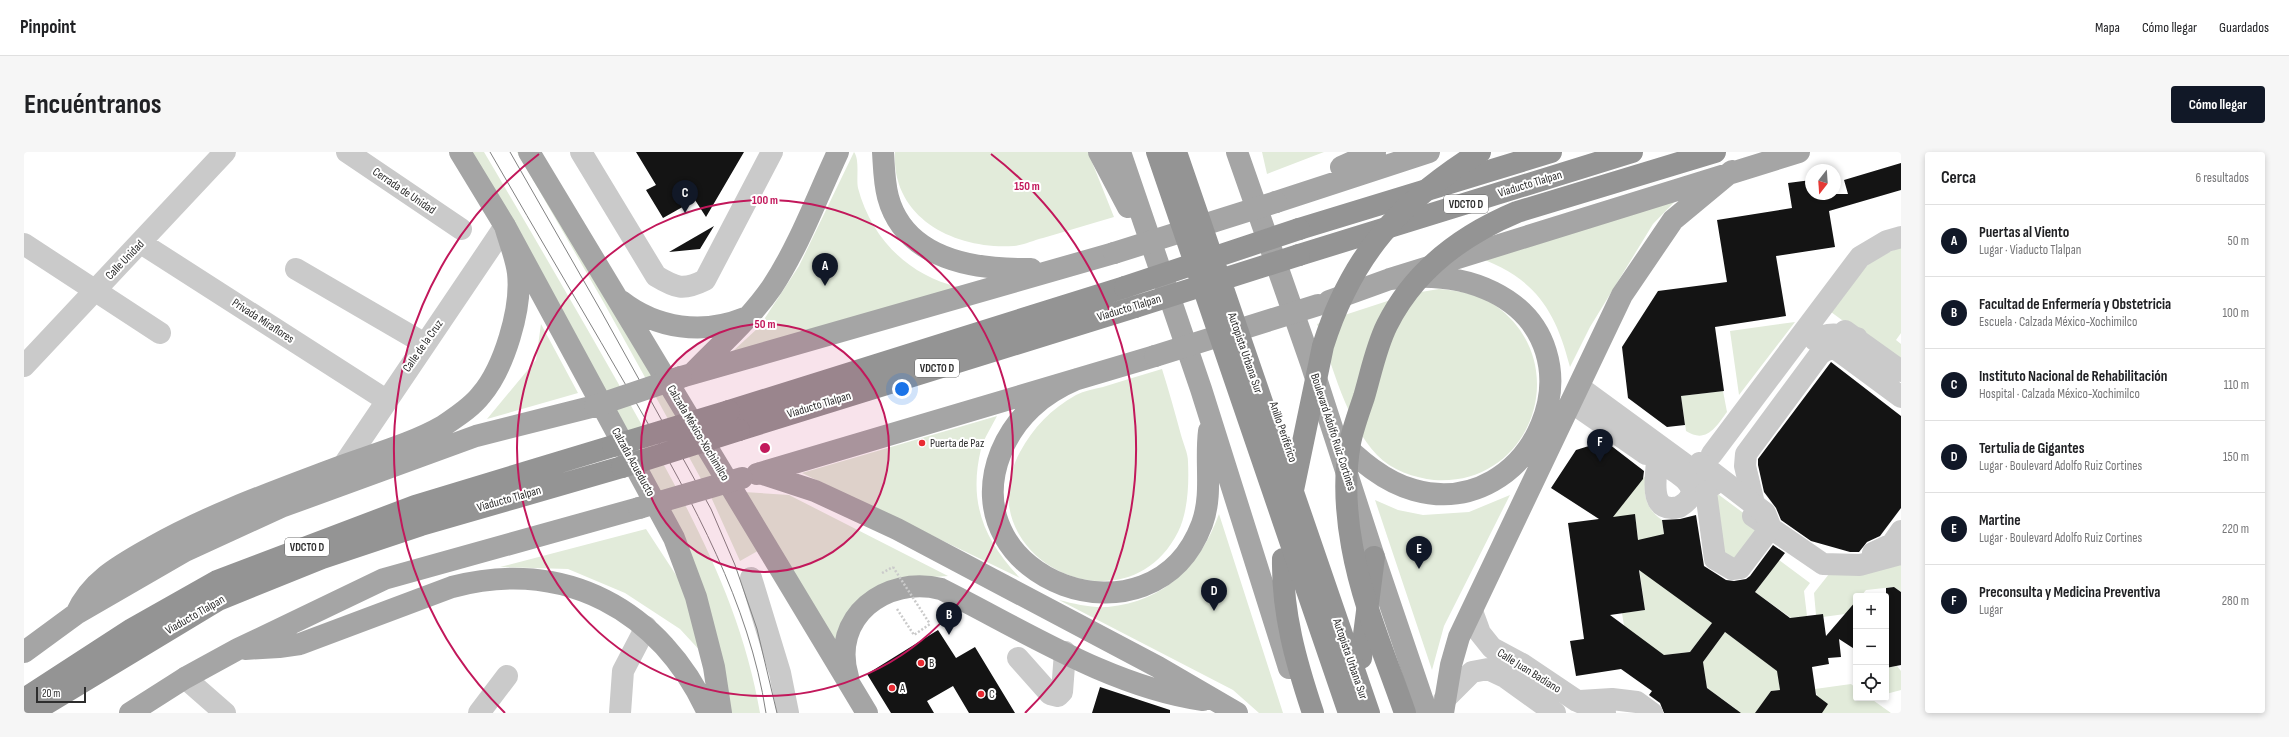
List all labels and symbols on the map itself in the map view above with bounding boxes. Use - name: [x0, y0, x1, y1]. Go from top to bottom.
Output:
- street label: Cerrada de Unidad: [370, 164, 438, 218]
- north arrow: [1805, 164, 1841, 200]
- street label: Viaducto Tlalpan: [1496, 167, 1564, 201]
- text: 150 m: [1014, 179, 1040, 194]
- pin: C: [672, 180, 698, 213]
- text: 100 m: [752, 193, 778, 208]
- road number: VDCTO D: [1444, 195, 1488, 213]
- street label: Calle Unidad: [102, 237, 148, 283]
- pin: A: [812, 253, 838, 286]
- street label: Viaducto Tlalpan: [1095, 291, 1163, 325]
- street label: Privada Miraflores: [229, 295, 297, 347]
- street label: Autopista Urbana Sur: [1224, 310, 1266, 396]
- street label: Calle de la Cruz: [400, 316, 447, 375]
- text: 50 m: [755, 317, 775, 332]
- road number: VDCTO D: [915, 359, 959, 377]
- street label: Boulevard Adolfo Ruiz Cortines: [1307, 372, 1359, 492]
- your location: [892, 379, 912, 399]
- street label: Calzada México-Xochimilco: [663, 382, 733, 484]
- street label: Viaducto Tlalpan: [785, 388, 853, 422]
- street label: Anillo Periférico: [1265, 399, 1300, 464]
- street label: Calzada Acueducto: [608, 425, 658, 499]
- pin: F: [1587, 429, 1613, 462]
- place label: Puerta de Paz: [930, 436, 985, 451]
- marker: Puerta de Paz: [917, 438, 927, 448]
- centre of rings: [758, 441, 772, 455]
- street label: Viaducto Tlalpan: [475, 483, 543, 515]
- pin: E: [1406, 536, 1432, 569]
- road number: VDCTO D: [285, 538, 329, 556]
- pin: D: [1201, 578, 1227, 611]
- street label: Viaducto Tlalpan: [163, 592, 227, 638]
- pin: B: [936, 602, 962, 635]
- street label: Autopista Urbana Sur: [1329, 616, 1371, 702]
- street label: Calle Juan Badiano: [1494, 645, 1564, 697]
- place label: B: [929, 656, 934, 671]
- marker: B: [916, 658, 926, 668]
- place label: A: [899, 681, 906, 696]
- marker: A: [887, 683, 897, 693]
- scale bar: [36, 685, 86, 704]
- place label: C: [989, 687, 995, 702]
- marker: C: [976, 689, 986, 699]

